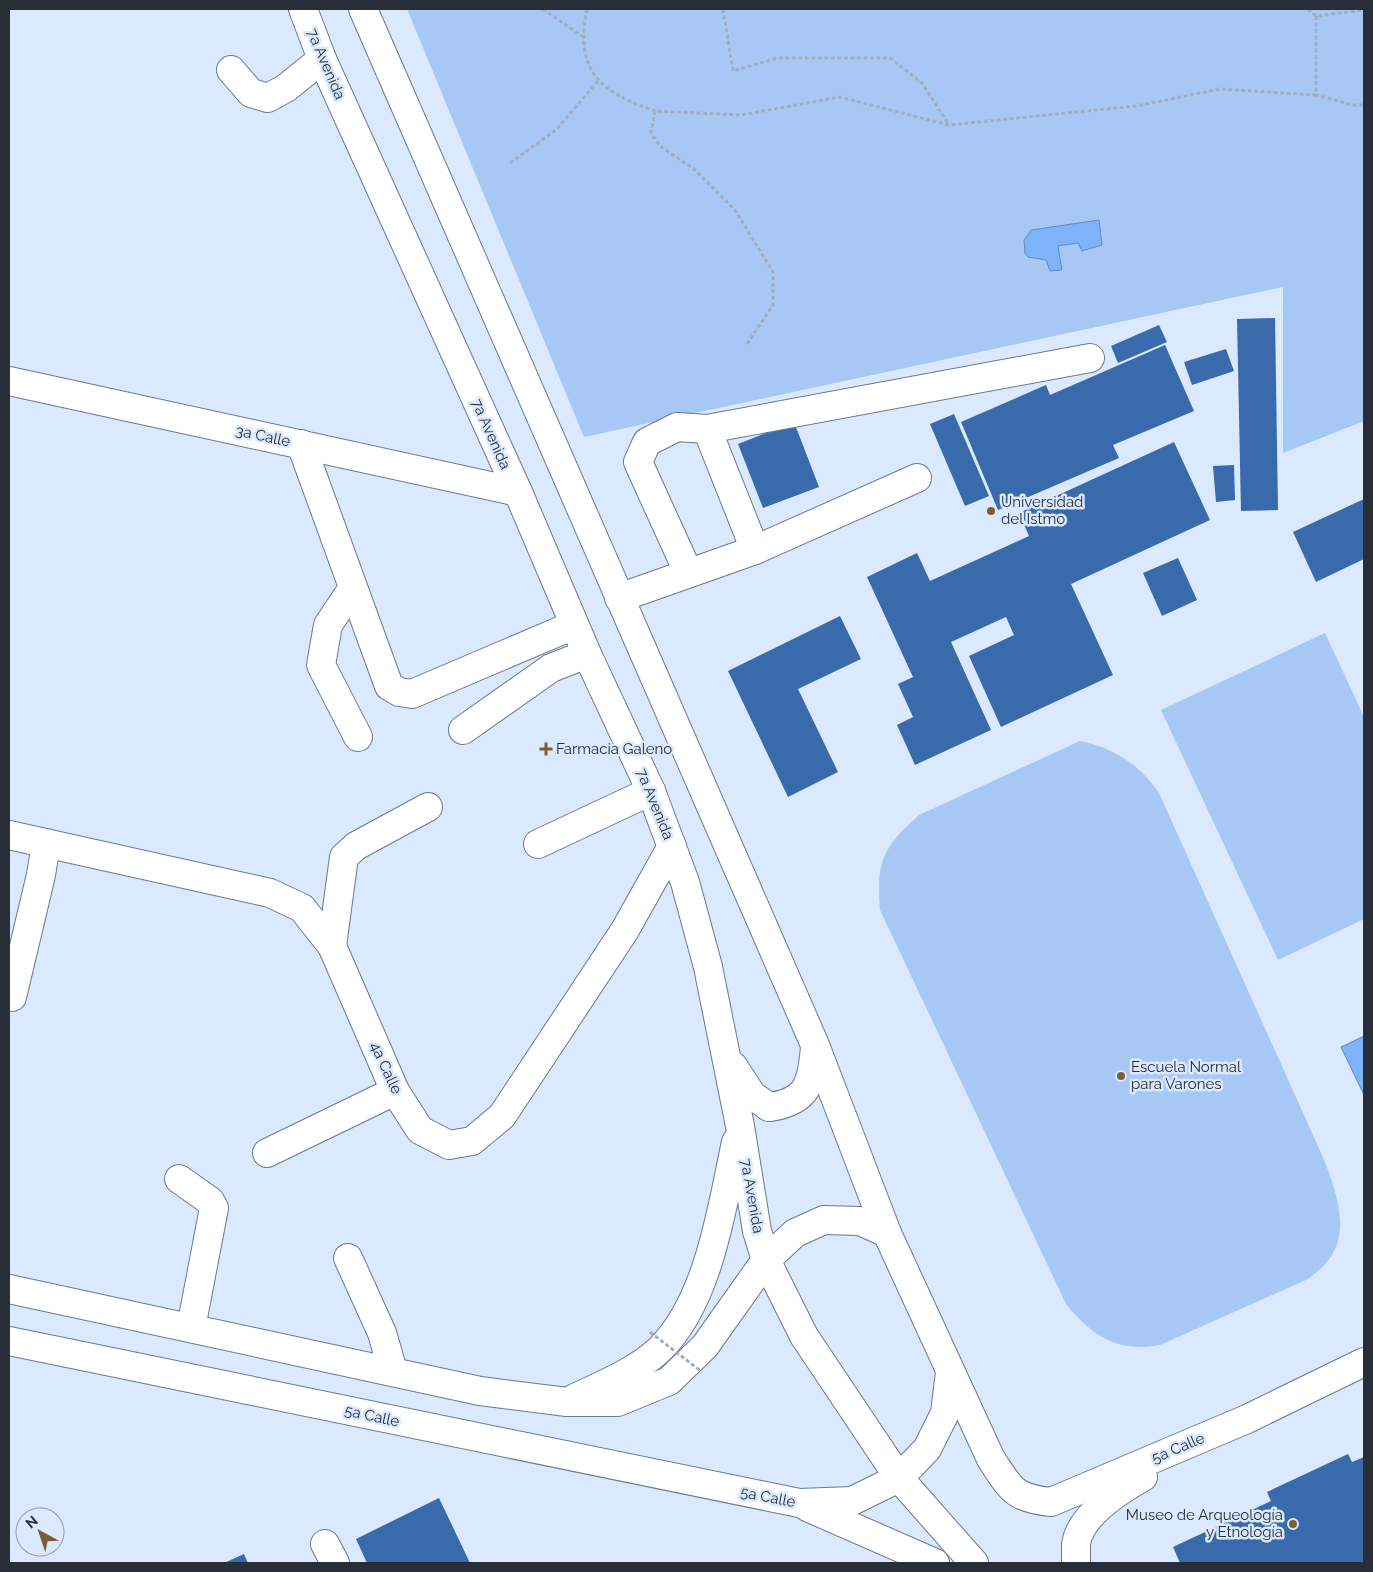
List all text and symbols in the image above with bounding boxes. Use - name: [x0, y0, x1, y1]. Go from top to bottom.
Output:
- street label: 7a Avenida: [303, 26, 349, 102]
- street label: 7a Avenida: [467, 396, 515, 472]
- street label: 3a Calle: [234, 421, 292, 451]
- place label: Universidad del Istmo: [1001, 493, 1083, 528]
- marker: Universidad del Istmo: [985, 505, 997, 517]
- place label: Farmacia Galeno: [556, 740, 672, 758]
- marker: Farmacia Galeno: [540, 743, 552, 755]
- street label: 7a Avenida: [633, 766, 677, 842]
- street label: 4a Calle: [366, 1039, 406, 1097]
- place label: Escuela Normal para Varones: [1131, 1058, 1242, 1093]
- marker: Escuela Normal para Varones: [1115, 1070, 1127, 1082]
- street label: 7a Avenida: [737, 1157, 767, 1235]
- street label: 5a Calle: [343, 1401, 401, 1431]
- street label: 5a Calle: [1149, 1429, 1207, 1467]
- street label: 5a Calle: [739, 1483, 797, 1511]
- place label: Museo de Arqueología y Etnología: [1126, 1506, 1283, 1541]
- north arrow: [15, 1507, 65, 1557]
- text: N: [22, 1512, 41, 1532]
- marker: Museo de Arqueología y Etnología: [1287, 1518, 1299, 1530]

